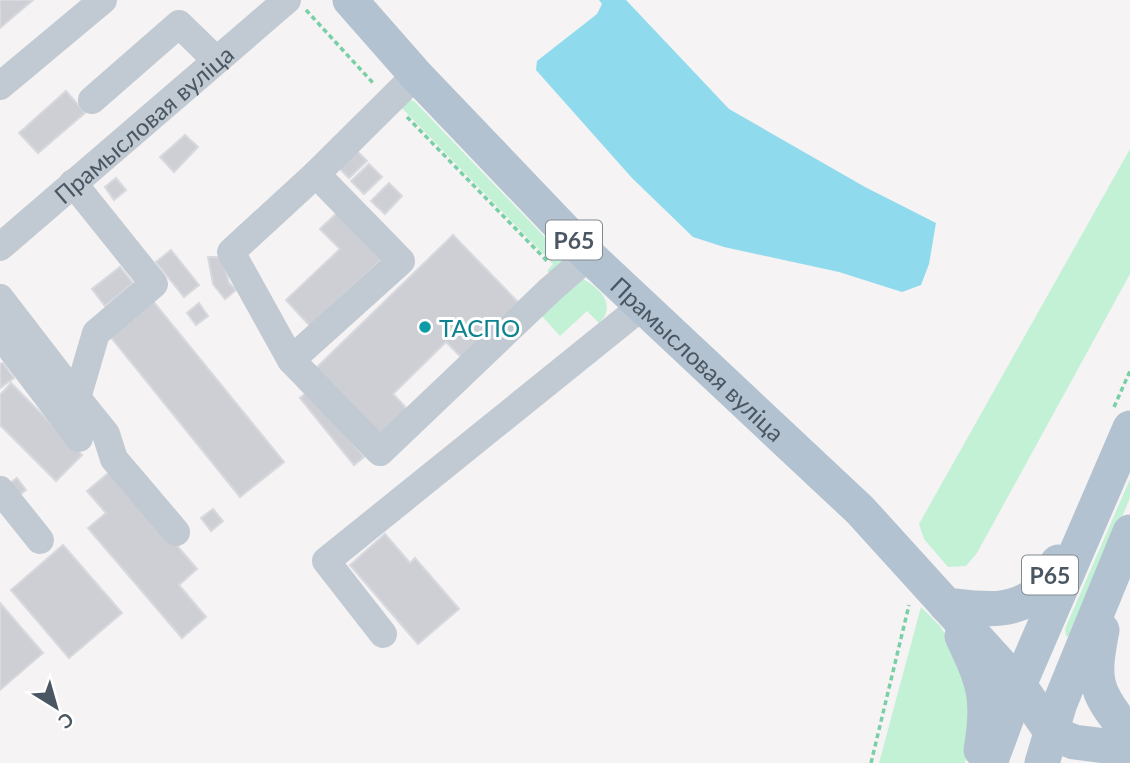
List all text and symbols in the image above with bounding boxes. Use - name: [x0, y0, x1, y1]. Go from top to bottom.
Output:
- street label: Прамысловая вуліца: [48, 39, 239, 209]
- road number: Р65: [546, 220, 602, 260]
- street label: Прамысловая вуліца: [605, 270, 791, 447]
- place label: ТАСПО: [439, 313, 520, 342]
- marker: ТАСПО: [417, 319, 433, 335]
- road number: Р65: [1022, 555, 1078, 594]
- north arrow: [21, 672, 91, 742]
- text: С: [54, 708, 78, 734]

